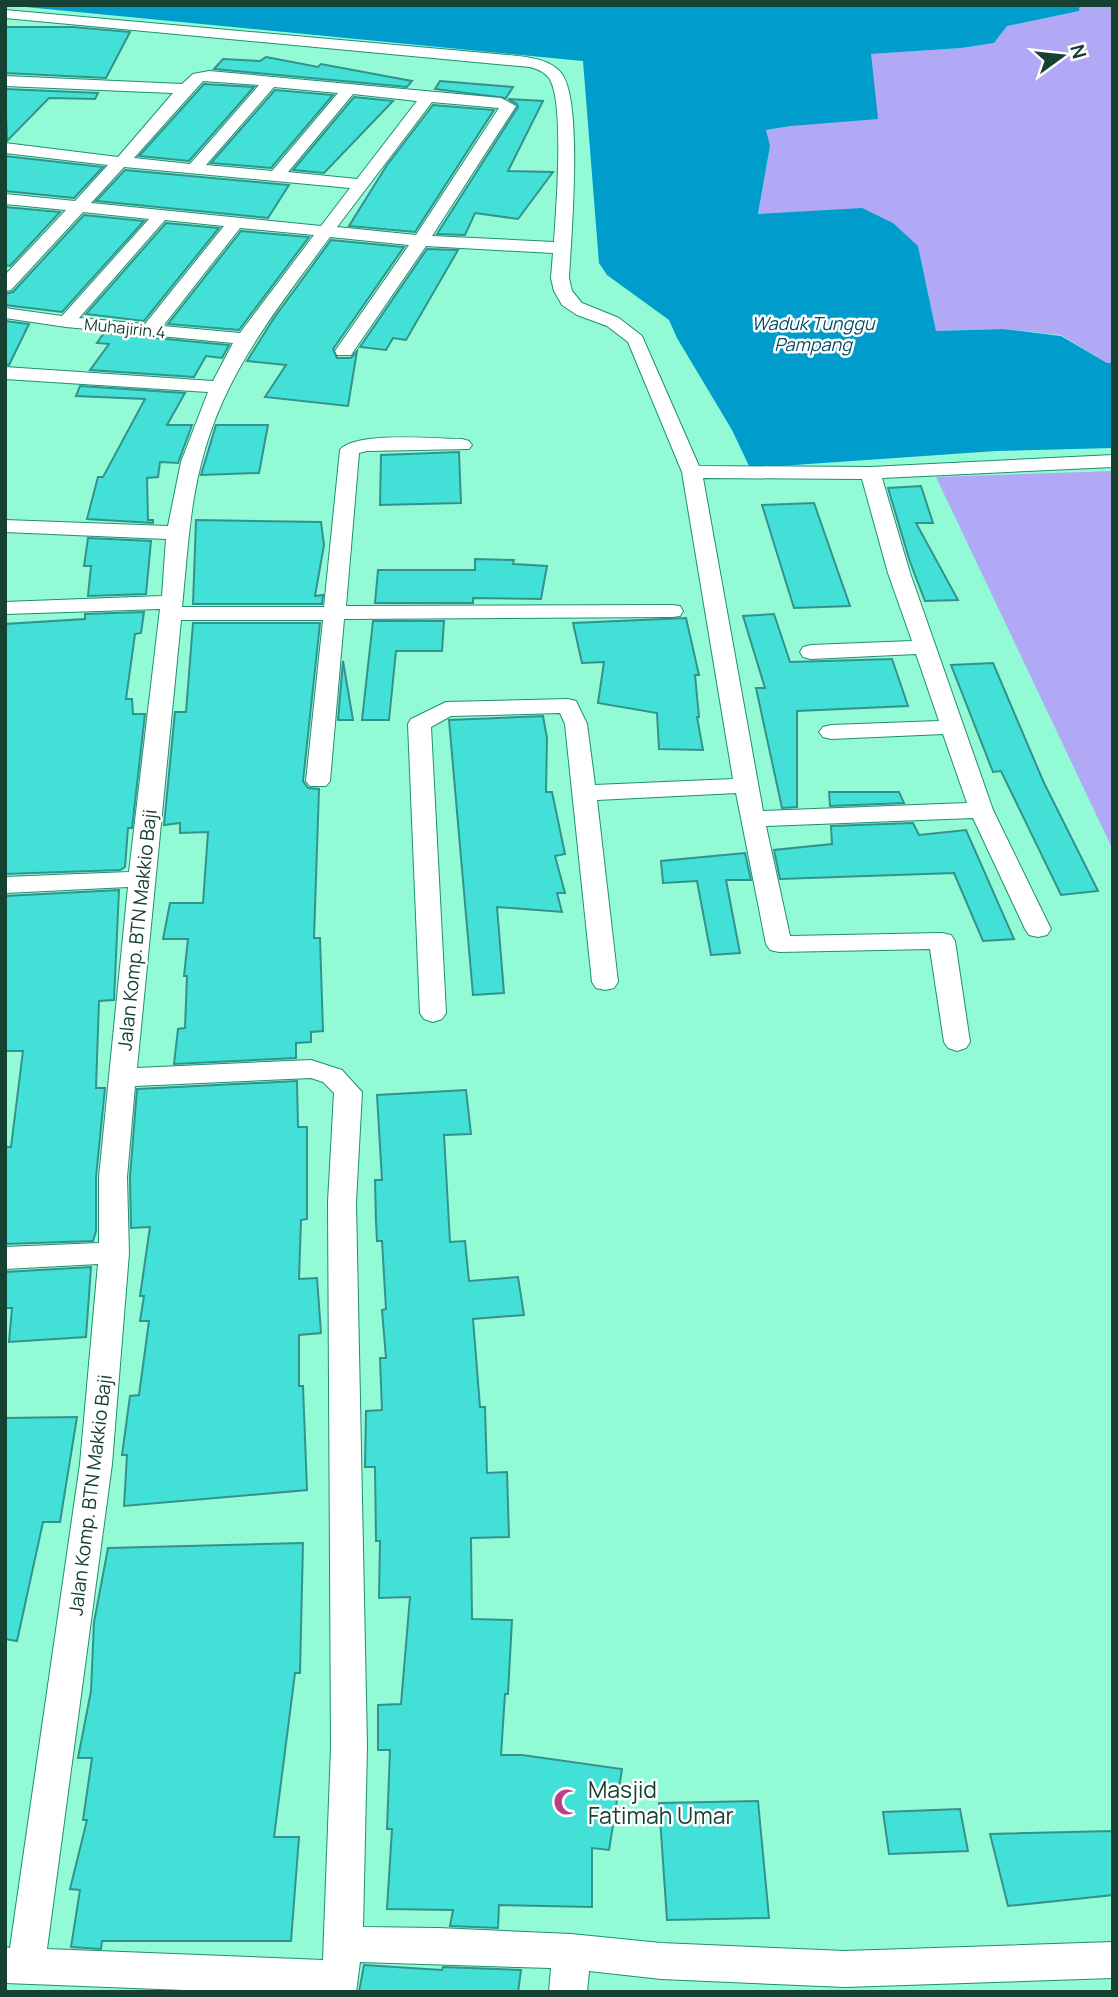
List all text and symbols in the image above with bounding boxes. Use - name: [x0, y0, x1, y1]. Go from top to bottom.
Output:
- north arrow: [1027, 21, 1097, 91]
- text: N: [1064, 42, 1093, 62]
- water label: Waduk Tunggu Pampang: [751, 311, 876, 356]
- street label: Muhajirin.4: [83, 313, 167, 343]
- street label: Jalan Komp. BTN Makkio Baji: [111, 808, 163, 1052]
- street label: Jalan Komp. BTN Makkio Baji: [62, 1373, 118, 1617]
- place label: Masjid Fatimah Umar: [588, 1773, 734, 1831]
- mosque icon: Masjid Fatimah Umar: [552, 1787, 582, 1817]

